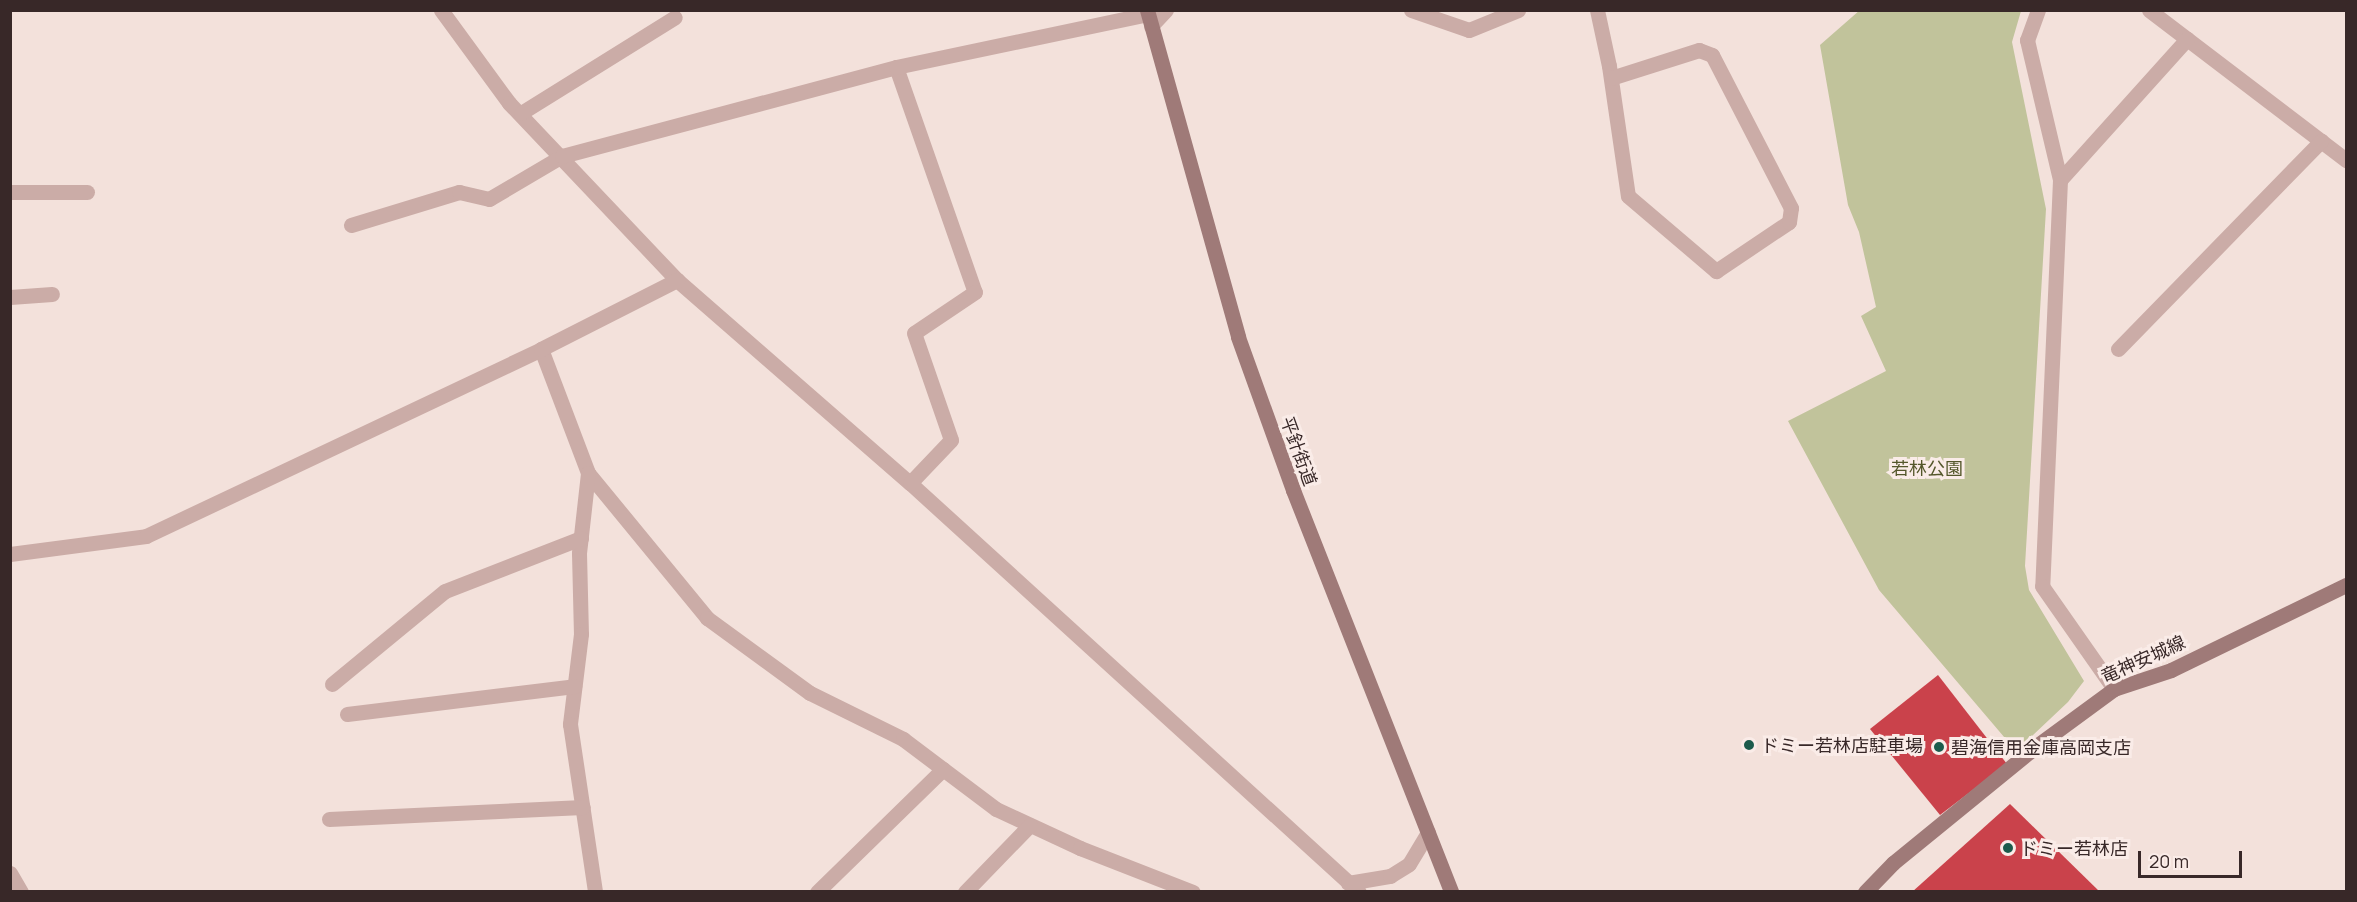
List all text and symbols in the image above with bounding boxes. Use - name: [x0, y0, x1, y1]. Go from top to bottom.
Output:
- street label: 平針街道: [1277, 413, 1321, 489]
- park label: 若林公園: [1891, 457, 1963, 479]
- street label: 竜神安城線: [2097, 631, 2189, 687]
- place label: ドミー若林店駐車場: [1761, 734, 1923, 756]
- place label: 碧海信用金庫高岡支店: [1951, 736, 2131, 758]
- marker: ドミー若林店駐車場: [1742, 738, 1756, 752]
- marker: 碧海信用金庫高岡支店: [1932, 740, 1946, 754]
- place label: ドミー若林店: [2020, 837, 2128, 859]
- scale bar: [2141, 839, 2244, 877]
- marker: ドミー若林店: [2001, 841, 2015, 855]
- text: 20 m: [2149, 849, 2189, 873]

